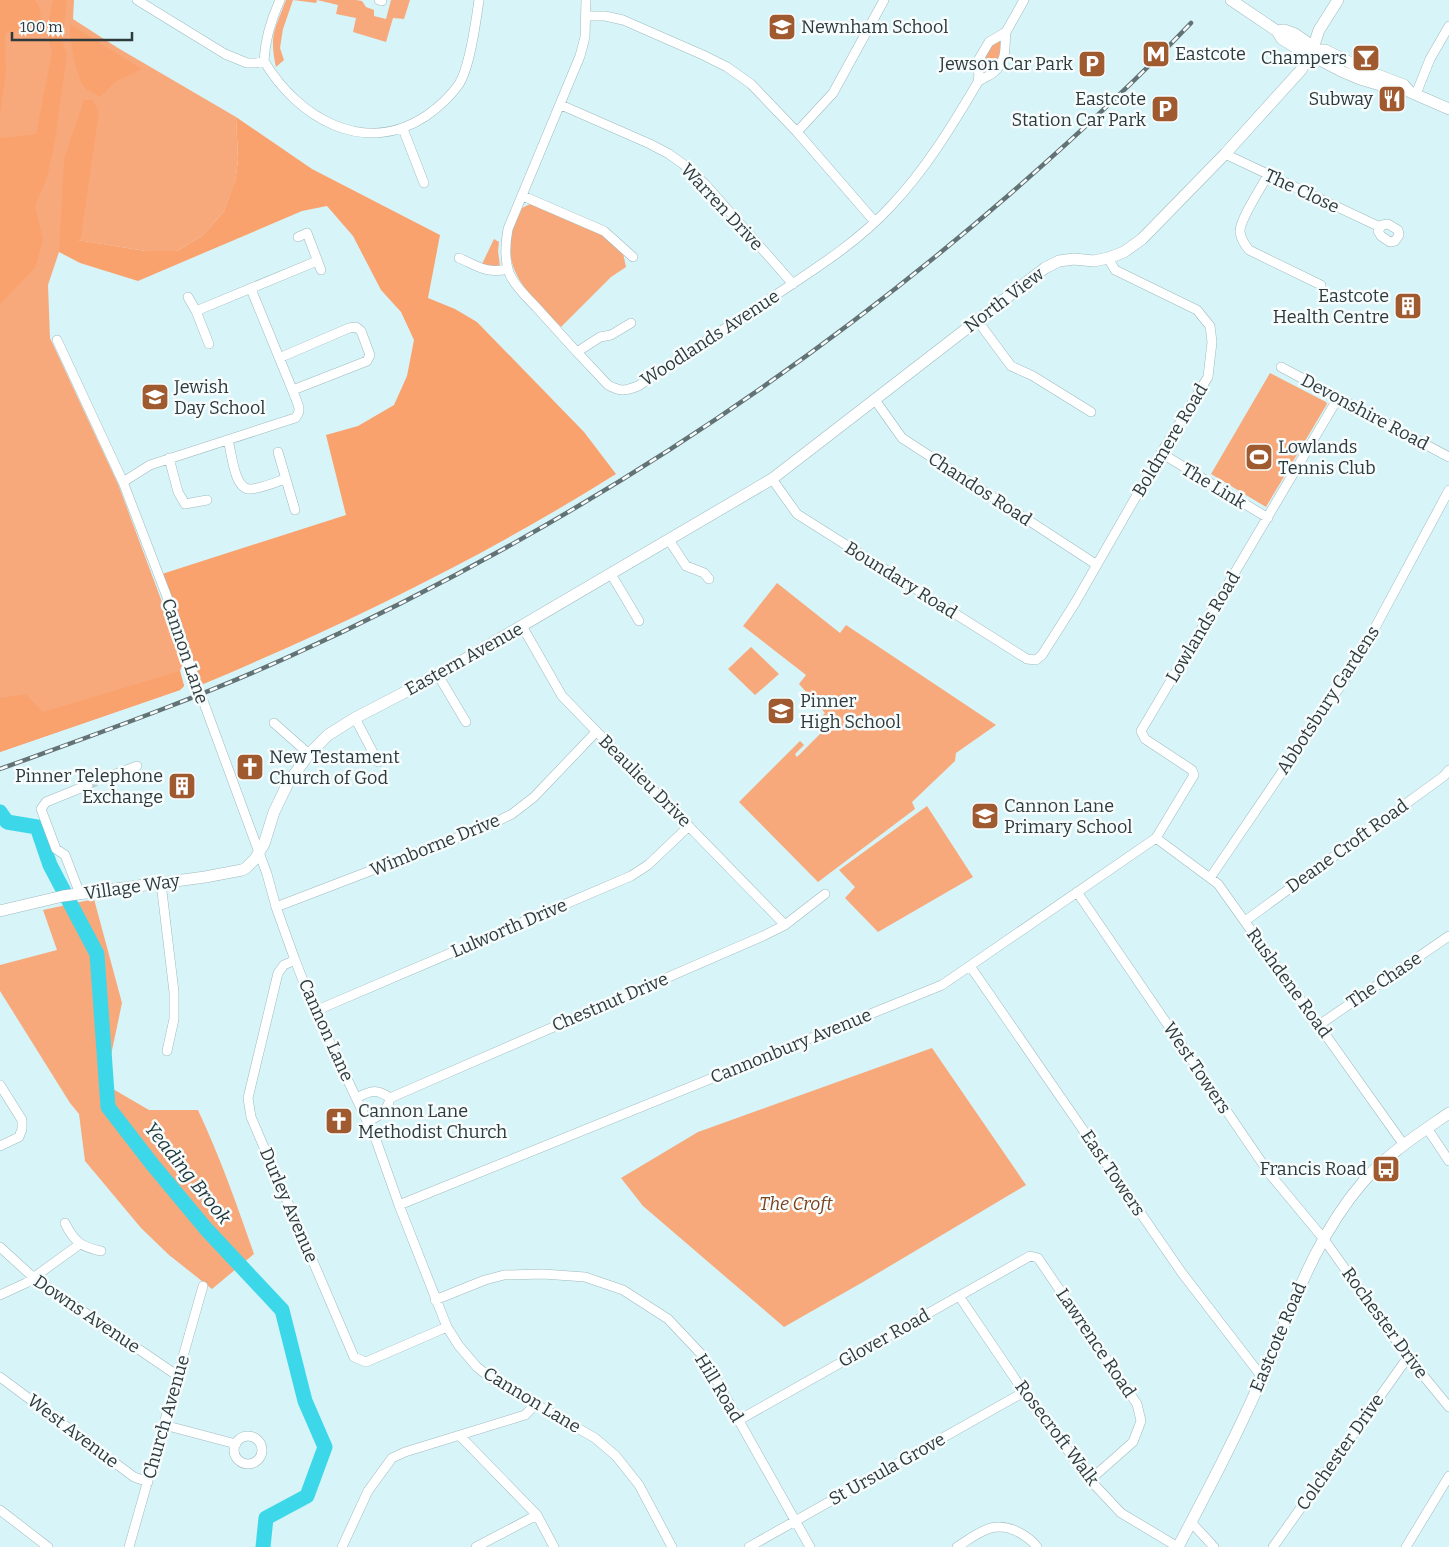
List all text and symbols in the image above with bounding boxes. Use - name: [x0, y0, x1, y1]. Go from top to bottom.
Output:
- scale bar: [12, 10, 132, 42]
- school or university icon: Newnham School: [767, 12, 797, 42]
- place label: Newnham School: [801, 16, 949, 38]
- text: 100 m: [20, 18, 63, 36]
- metro station icon: Eastcote: [1141, 39, 1171, 69]
- place label: Eastcote: [1175, 43, 1246, 65]
- bar icon: Champers: [1351, 43, 1381, 73]
- place label: Champers: [1261, 47, 1347, 69]
- parking icon: Jewson Car Park: [1077, 49, 1107, 79]
- place label: Jewson Car Park: [938, 53, 1074, 75]
- restaurant icon: Subway: [1377, 84, 1407, 114]
- place label: Eastcote Station Car Park: [1011, 88, 1147, 131]
- place label: Subway: [1308, 88, 1373, 110]
- parking icon: Eastcote Station Car Park: [1150, 94, 1180, 124]
- street label: Warren Drive: [676, 159, 768, 255]
- street label: The Close: [1261, 164, 1343, 218]
- street label: North View: [960, 262, 1049, 337]
- street label: Woodlands Avenue: [637, 285, 783, 391]
- place label: Eastcote Health Centre: [1273, 285, 1389, 328]
- building icon: Eastcote Health Centre: [1393, 291, 1423, 321]
- street label: Devonshire Road: [1297, 369, 1433, 455]
- place label: Jewish Day School: [173, 376, 266, 419]
- street label: Boldmere Road: [1128, 379, 1213, 500]
- school or university icon: Jewish Day School: [140, 382, 170, 412]
- place label: Lowlands Tennis Club: [1278, 436, 1376, 479]
- sports icon: Lowlands Tennis Club: [1244, 442, 1274, 472]
- street label: Chandos Road: [924, 447, 1036, 531]
- street label: The Link: [1178, 458, 1251, 514]
- street label: Boundary Road: [841, 537, 961, 623]
- street label: Lowlands Road: [1161, 567, 1245, 686]
- street label: Cannon Lane: [157, 595, 213, 707]
- street label: Eastern Avenue: [401, 618, 527, 700]
- street label: Abbotsbury Gardens: [1272, 622, 1384, 778]
- place label: Pinner High School: [800, 690, 901, 733]
- school or university icon: Pinner High School: [766, 696, 796, 726]
- street label: Beaulieu Drive: [594, 730, 696, 832]
- place label: New Testament Church of God: [269, 746, 400, 789]
- church icon: New Testament Church of God: [235, 752, 265, 782]
- place label: Pinner Telephone Exchange: [15, 765, 163, 808]
- building icon: Pinner Telephone Exchange: [167, 771, 197, 801]
- street label: Deane Croft Road: [1282, 794, 1412, 898]
- place label: Cannon Lane Primary School: [1004, 795, 1133, 838]
- school or university icon: Cannon Lane Primary School: [970, 801, 1000, 831]
- street label: Wimborne Drive: [367, 809, 503, 881]
- street label: Village Way: [83, 869, 182, 905]
- street label: Lulworth Drive: [448, 894, 570, 962]
- street label: Rushdene Road: [1242, 924, 1336, 1042]
- street label: The Chase: [1342, 947, 1426, 1013]
- street label: Chestnut Drive: [548, 968, 672, 1036]
- street label: Cannon Lane: [294, 975, 358, 1085]
- street label: Cannonbury Avenue: [707, 1004, 875, 1088]
- street label: West Towers: [1158, 1018, 1236, 1118]
- place label: Cannon Lane Methodist Church: [358, 1100, 507, 1143]
- church icon: Cannon Lane Methodist Church: [324, 1106, 354, 1136]
- water label: Yeading Brook: [140, 1117, 237, 1229]
- street label: East Towers: [1076, 1126, 1150, 1220]
- street label: Durley Avenue: [255, 1144, 323, 1266]
- bus stop icon: Francis Road: [1371, 1154, 1401, 1184]
- place label: Francis Road: [1260, 1158, 1367, 1180]
- park label: The Croft: [759, 1193, 833, 1215]
- street label: Rochester Drive: [1337, 1263, 1433, 1383]
- street label: Downs Avenue: [29, 1270, 145, 1358]
- street label: Eastcote Road: [1245, 1279, 1311, 1395]
- street label: Lawrence Road: [1051, 1284, 1141, 1402]
- street label: Glover Road: [834, 1304, 934, 1372]
- street label: Hill Road: [690, 1350, 748, 1427]
- street label: Church Avenue: [138, 1352, 194, 1482]
- street label: Cannon Lane: [479, 1362, 585, 1438]
- street label: Rosecroft Walk: [1010, 1376, 1104, 1491]
- street label: West Avenue: [23, 1389, 123, 1473]
- street label: Colchester Drive: [1292, 1389, 1388, 1515]
- street label: St Ursula Grove: [825, 1428, 949, 1510]

